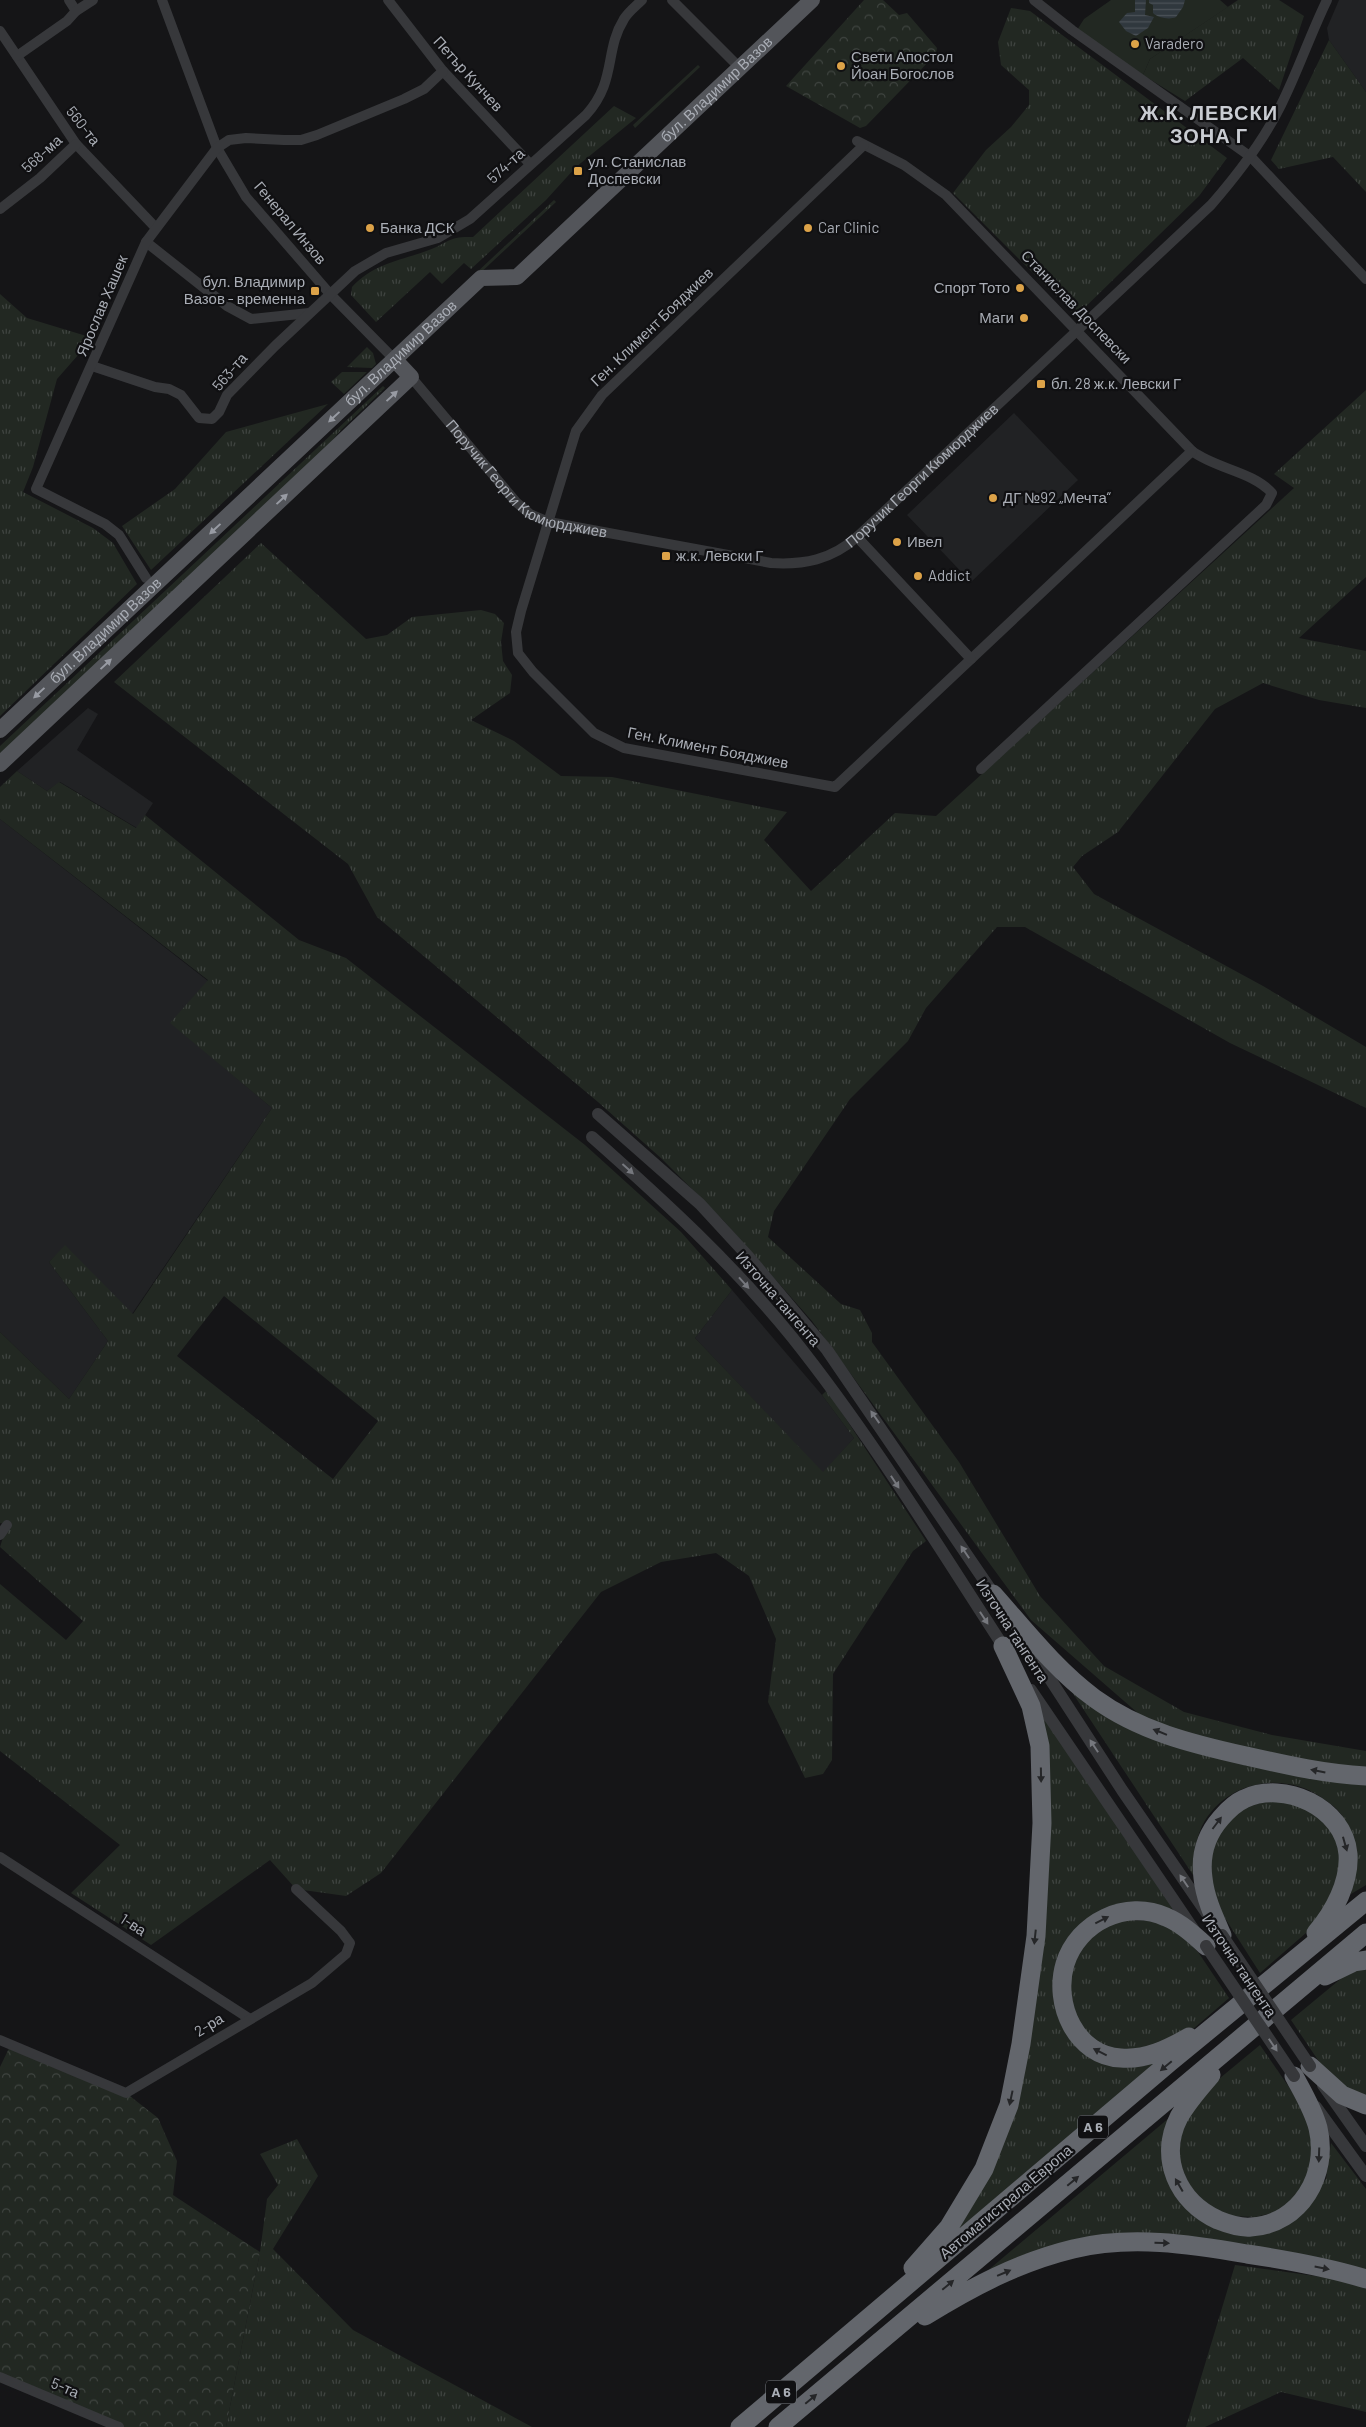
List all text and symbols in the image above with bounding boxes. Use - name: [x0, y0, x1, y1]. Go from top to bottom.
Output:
- street label: Петър Кунчев: [430, 32, 507, 115]
- street label: бул. Владимир Вазов: [656, 32, 776, 146]
- place label: Varadero: [1145, 34, 1204, 52]
- marker: Varadero: [1129, 38, 1141, 50]
- place label: Свети Апостол Йоан Богослов: [851, 47, 954, 82]
- marker: Свети Апостол Йоан Богослов: [835, 60, 847, 72]
- district label: Ж.К. ЛЕВСКИ ЗОНА Г: [1139, 100, 1278, 147]
- street label: 560-та: [63, 102, 105, 149]
- street label: 568-ма: [18, 130, 66, 176]
- street label: 574-та: [483, 143, 528, 187]
- place label: ул. Станислав Доспевски: [588, 152, 686, 187]
- marker: ул. Станислав Доспевски: [572, 165, 584, 177]
- street label: Генерал Инзов: [251, 177, 331, 267]
- place label: Банка ДСК: [380, 218, 455, 236]
- place label: Car Clinic: [818, 218, 879, 236]
- marker: Банка ДСК: [364, 222, 376, 234]
- marker: Car Clinic: [802, 222, 814, 234]
- street label: Станислав Доспевски: [1018, 246, 1136, 367]
- street label: Ярослав Хашек: [72, 252, 131, 359]
- street label: Ген. Климент Бояджиев: [586, 263, 716, 390]
- place label: бул. Владимир Вазов - временна: [184, 272, 306, 307]
- place label: Спорт Тото: [934, 278, 1010, 296]
- marker: Спорт Тото: [1014, 282, 1026, 294]
- marker: бул. Владимир Вазов - временна: [309, 285, 321, 297]
- street label: бул. Владимир Вазов: [340, 296, 460, 410]
- place label: Маги: [979, 308, 1014, 326]
- marker: Маги: [1018, 312, 1030, 324]
- street label: 563-та: [208, 348, 251, 394]
- place label: бл. 28 ж.к. Левски Г: [1051, 374, 1181, 392]
- marker: бл. 28 ж.к. Левски Г: [1035, 378, 1047, 390]
- one-way arrow: [385, 390, 397, 402]
- street label: Поручик Георги Кюмюрджиев: [842, 399, 1002, 551]
- one-way arrow: [328, 411, 340, 423]
- street label: Поручик Георги Кюмюрджиев: [443, 416, 609, 541]
- place label: ДГ №92 „Мечта“: [1003, 488, 1111, 506]
- marker: ДГ №92 „Мечта“: [987, 492, 999, 504]
- one-way arrow: [275, 493, 287, 505]
- one-way arrow: [210, 523, 222, 535]
- place label: Ивел: [907, 532, 942, 550]
- marker: Ивел: [891, 536, 903, 548]
- place label: ж.к. Левски Г: [676, 546, 764, 564]
- marker: ж.к. Левски Г: [660, 550, 672, 562]
- place label: Addict: [928, 566, 970, 584]
- marker: Addict: [912, 570, 924, 582]
- street label: бул. Владимир Вазов: [45, 573, 165, 687]
- one-way arrow: [100, 658, 112, 670]
- one-way arrow: [34, 687, 46, 699]
- street label: Ген. Климент Бояджиев: [626, 723, 790, 771]
- one-way arrow: [622, 1163, 634, 1175]
- street label: Източна тангента: [733, 1247, 825, 1350]
- one-way arrow: [738, 1277, 750, 1289]
- one-way arrow: [869, 1411, 880, 1424]
- one-way arrow: [890, 1475, 900, 1489]
- one-way arrow: [960, 1545, 970, 1559]
- street label: Източна тангента: [973, 1575, 1053, 1686]
- one-way arrow: [979, 1611, 989, 1625]
- one-way arrow: [1152, 1728, 1167, 1736]
- one-way arrow: [1089, 1739, 1099, 1752]
- one-way arrow: [1309, 1766, 1325, 1774]
- one-way arrow: [1037, 1767, 1045, 1783]
- one-way arrow: [1212, 1816, 1222, 1830]
- one-way arrow: [1342, 1836, 1350, 1851]
- one-way arrow: [1179, 1874, 1189, 1887]
- street label: 1-ва: [117, 1909, 150, 1939]
- street label: Източна тангента: [1199, 1911, 1281, 2021]
- one-way arrow: [1095, 1916, 1109, 1924]
- one-way arrow: [1031, 1930, 1039, 1946]
- street label: 2-ра: [191, 2008, 227, 2040]
- one-way arrow: [1268, 2038, 1277, 2051]
- one-way arrow: [1092, 2048, 1107, 2056]
- one-way arrow: [1160, 2060, 1173, 2071]
- one-way arrow: [1006, 2090, 1014, 2106]
- road number: A 6: [1078, 2116, 1108, 2138]
- street label: Автомагистрала Европа: [935, 2140, 1076, 2262]
- one-way arrow: [1315, 2147, 1323, 2163]
- one-way arrow: [1066, 2175, 1079, 2186]
- one-way arrow: [1175, 2179, 1184, 2192]
- one-way arrow: [1154, 2239, 1170, 2247]
- one-way arrow: [1315, 2264, 1331, 2272]
- one-way arrow: [997, 2269, 1011, 2277]
- one-way arrow: [941, 2279, 954, 2290]
- street label: 5-та: [49, 2373, 83, 2401]
- road number: A 6: [766, 2380, 796, 2404]
- one-way arrow: [804, 2394, 817, 2405]

